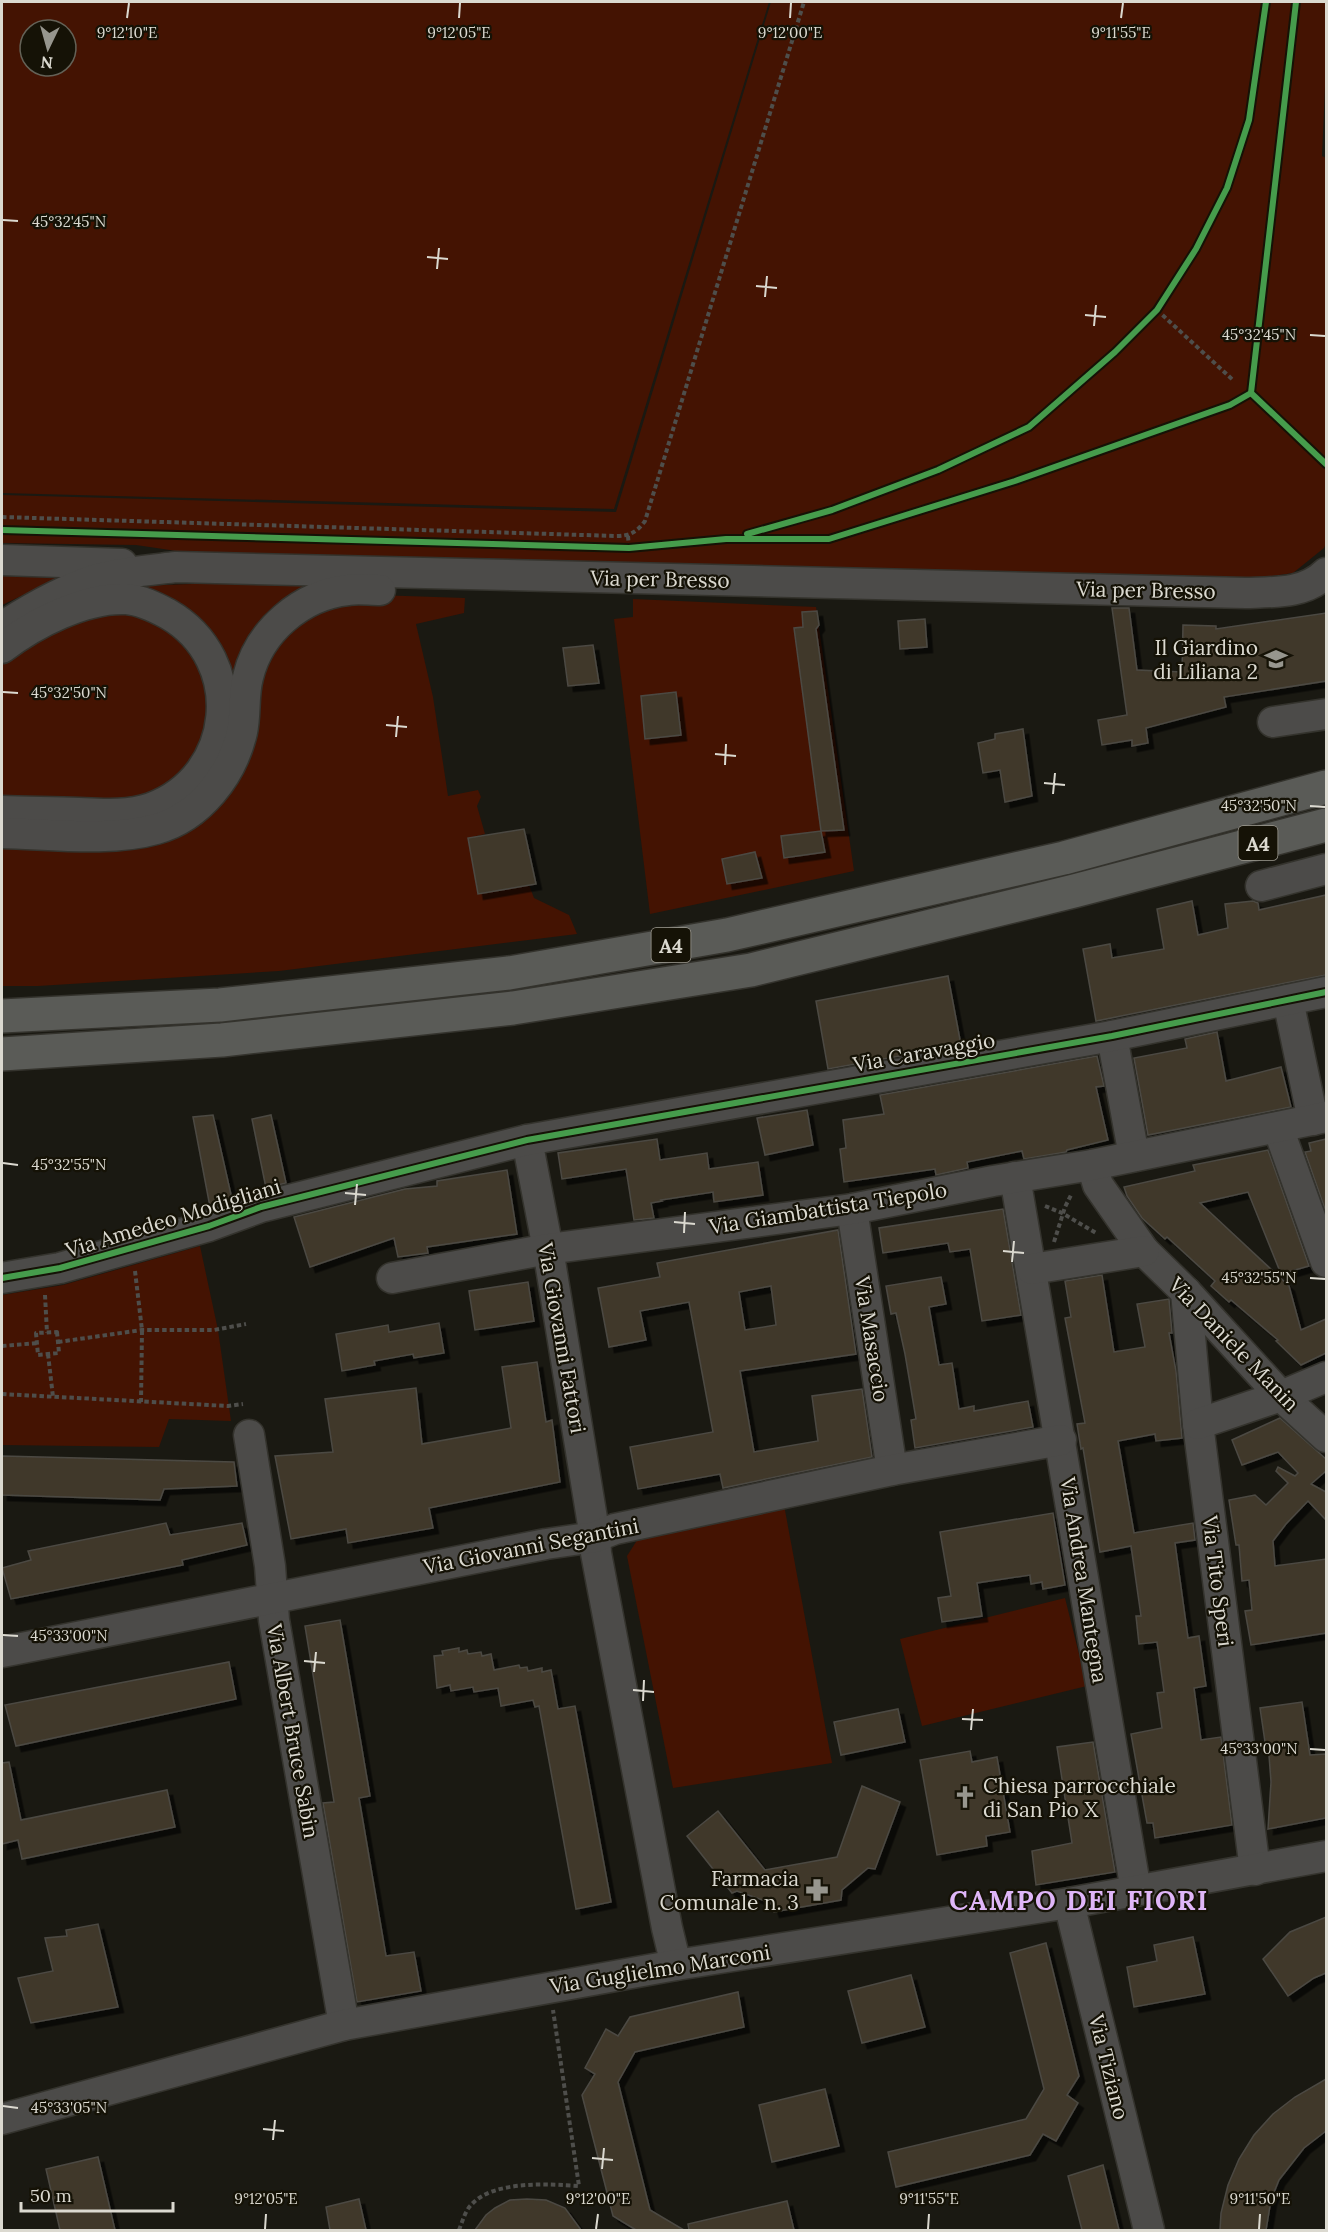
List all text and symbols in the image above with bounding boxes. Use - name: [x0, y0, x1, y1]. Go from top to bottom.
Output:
- north arrow: [18, 18, 78, 78]
- text: 9°12'10"E: [97, 23, 157, 42]
- text: 9°12'05"E: [427, 23, 491, 42]
- text: 9°12'00"E: [758, 23, 822, 42]
- text: 9°11'55"E: [1091, 23, 1151, 42]
- text: N: [40, 52, 54, 73]
- text: 45°32'45"N: [32, 212, 106, 231]
- text: 45°32'45"N: [1222, 325, 1296, 344]
- street label: Via per Bresso: [589, 564, 730, 594]
- street label: Via per Bresso: [1075, 575, 1216, 605]
- place label: Il Giardino di Liliana 2: [1153, 634, 1258, 685]
- school or university icon: Il Giardino di Liliana 2: [1263, 646, 1289, 672]
- text: 45°32'50"N: [31, 683, 107, 702]
- text: 45°32'50"N: [1221, 796, 1297, 815]
- road number: A4: [1238, 826, 1278, 860]
- road number: A4: [652, 928, 690, 962]
- street label: Via Caravaggio: [850, 1026, 997, 1078]
- text: 45°32'55"N: [32, 1155, 106, 1174]
- street label: Via Amedeo Modigliani: [61, 1172, 284, 1264]
- street label: Via Giambattista Tiepolo: [706, 1176, 949, 1240]
- street label: Via Giovanni Fattori: [532, 1240, 592, 1435]
- text: 45°32'55"N: [1222, 1268, 1296, 1287]
- street label: Via Daniele Manin: [1162, 1271, 1305, 1417]
- street label: Via Masaccio: [849, 1273, 895, 1404]
- street label: Via Andrea Mantegna: [1054, 1474, 1114, 1685]
- street label: Via Giovanni Segantini: [420, 1512, 641, 1580]
- street label: Via Tito Speri: [1196, 1513, 1239, 1648]
- street label: Via Albert Bruce Sabin: [261, 1621, 325, 1840]
- text: 45°33'00"N: [30, 1626, 108, 1645]
- text: 45°33'00"N: [1220, 1739, 1298, 1758]
- place label: Chiesa parrocchiale di San Pio X: [983, 1772, 1176, 1823]
- church icon: Chiesa parrocchiale di San Pio X: [952, 1784, 978, 1810]
- place label: Farmacia Comunale n. 3: [659, 1865, 799, 1916]
- pharmacy icon: Farmacia Comunale n. 3: [804, 1877, 830, 1903]
- district label: CAMPO DEI FIORI: [949, 1883, 1209, 1917]
- street label: Via Guglielmo Marconi: [547, 1938, 772, 2000]
- street label: Via Tiziano: [1083, 2011, 1135, 2122]
- text: 45°33'05"N: [31, 2098, 107, 2117]
- scale bar: [21, 2175, 172, 2213]
- text: 50 m: [30, 2184, 72, 2207]
- text: 9°12'05"E: [234, 2189, 298, 2208]
- text: 9°12'00"E: [566, 2189, 630, 2208]
- text: 9°11'55"E: [899, 2189, 959, 2208]
- text: 9°11'50"E: [1230, 2189, 1290, 2208]

